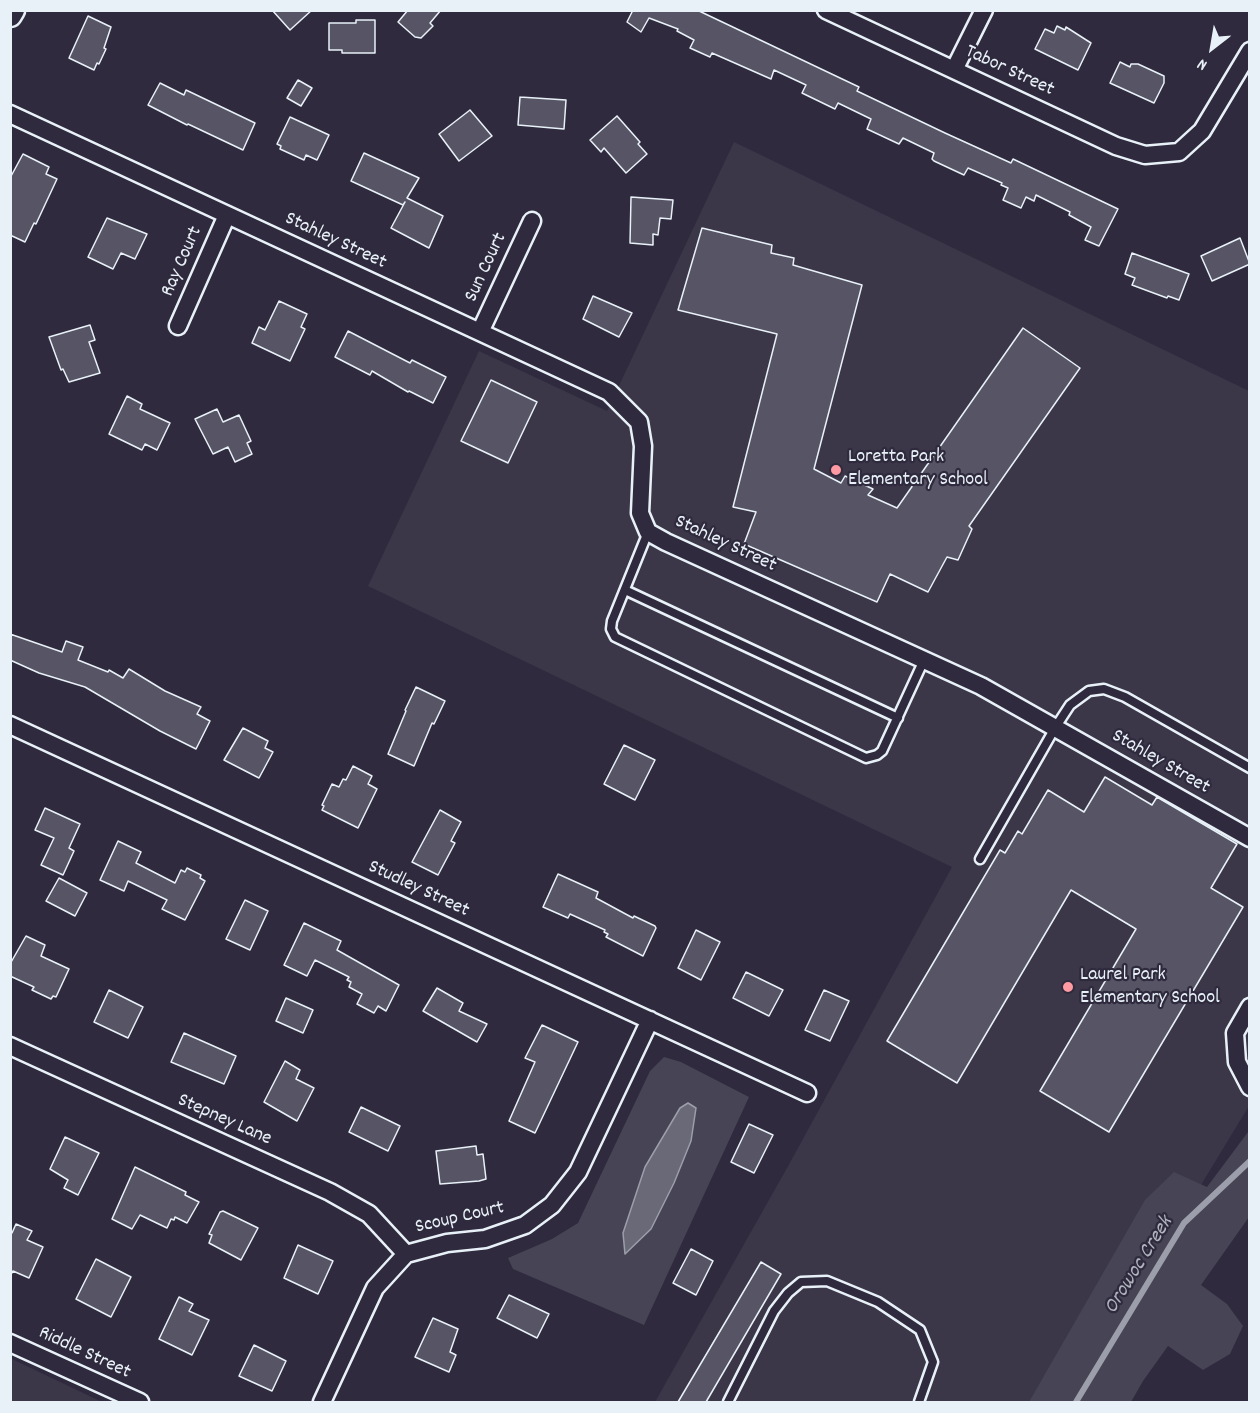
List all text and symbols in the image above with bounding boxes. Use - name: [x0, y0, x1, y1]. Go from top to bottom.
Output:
- north arrow: [1182, 18, 1242, 78]
- street label: Tabor Street: [961, 41, 1057, 103]
- text: N: [1193, 52, 1212, 76]
- street label: Stahley Street: [280, 208, 390, 276]
- street label: Ray Court: [157, 223, 209, 301]
- street label: Sun Court: [461, 230, 513, 306]
- place label: Loretta Park Elementary School: [848, 446, 988, 493]
- marker: Loretta Park Elementary School: [829, 463, 843, 477]
- street label: Stahley Street: [670, 511, 780, 579]
- street label: Stahley Street: [1107, 725, 1213, 801]
- street label: Studley Street: [364, 856, 472, 924]
- place label: Laurel Park Elementary School: [1080, 964, 1220, 1011]
- marker: Laurel Park Elementary School: [1061, 980, 1075, 994]
- street label: Stepney Lane: [173, 1090, 275, 1152]
- street label: Scoup Court: [413, 1197, 507, 1241]
- water label: Orowoc Creek: [1100, 1212, 1180, 1320]
- street label: Riddle Street: [34, 1322, 134, 1386]

